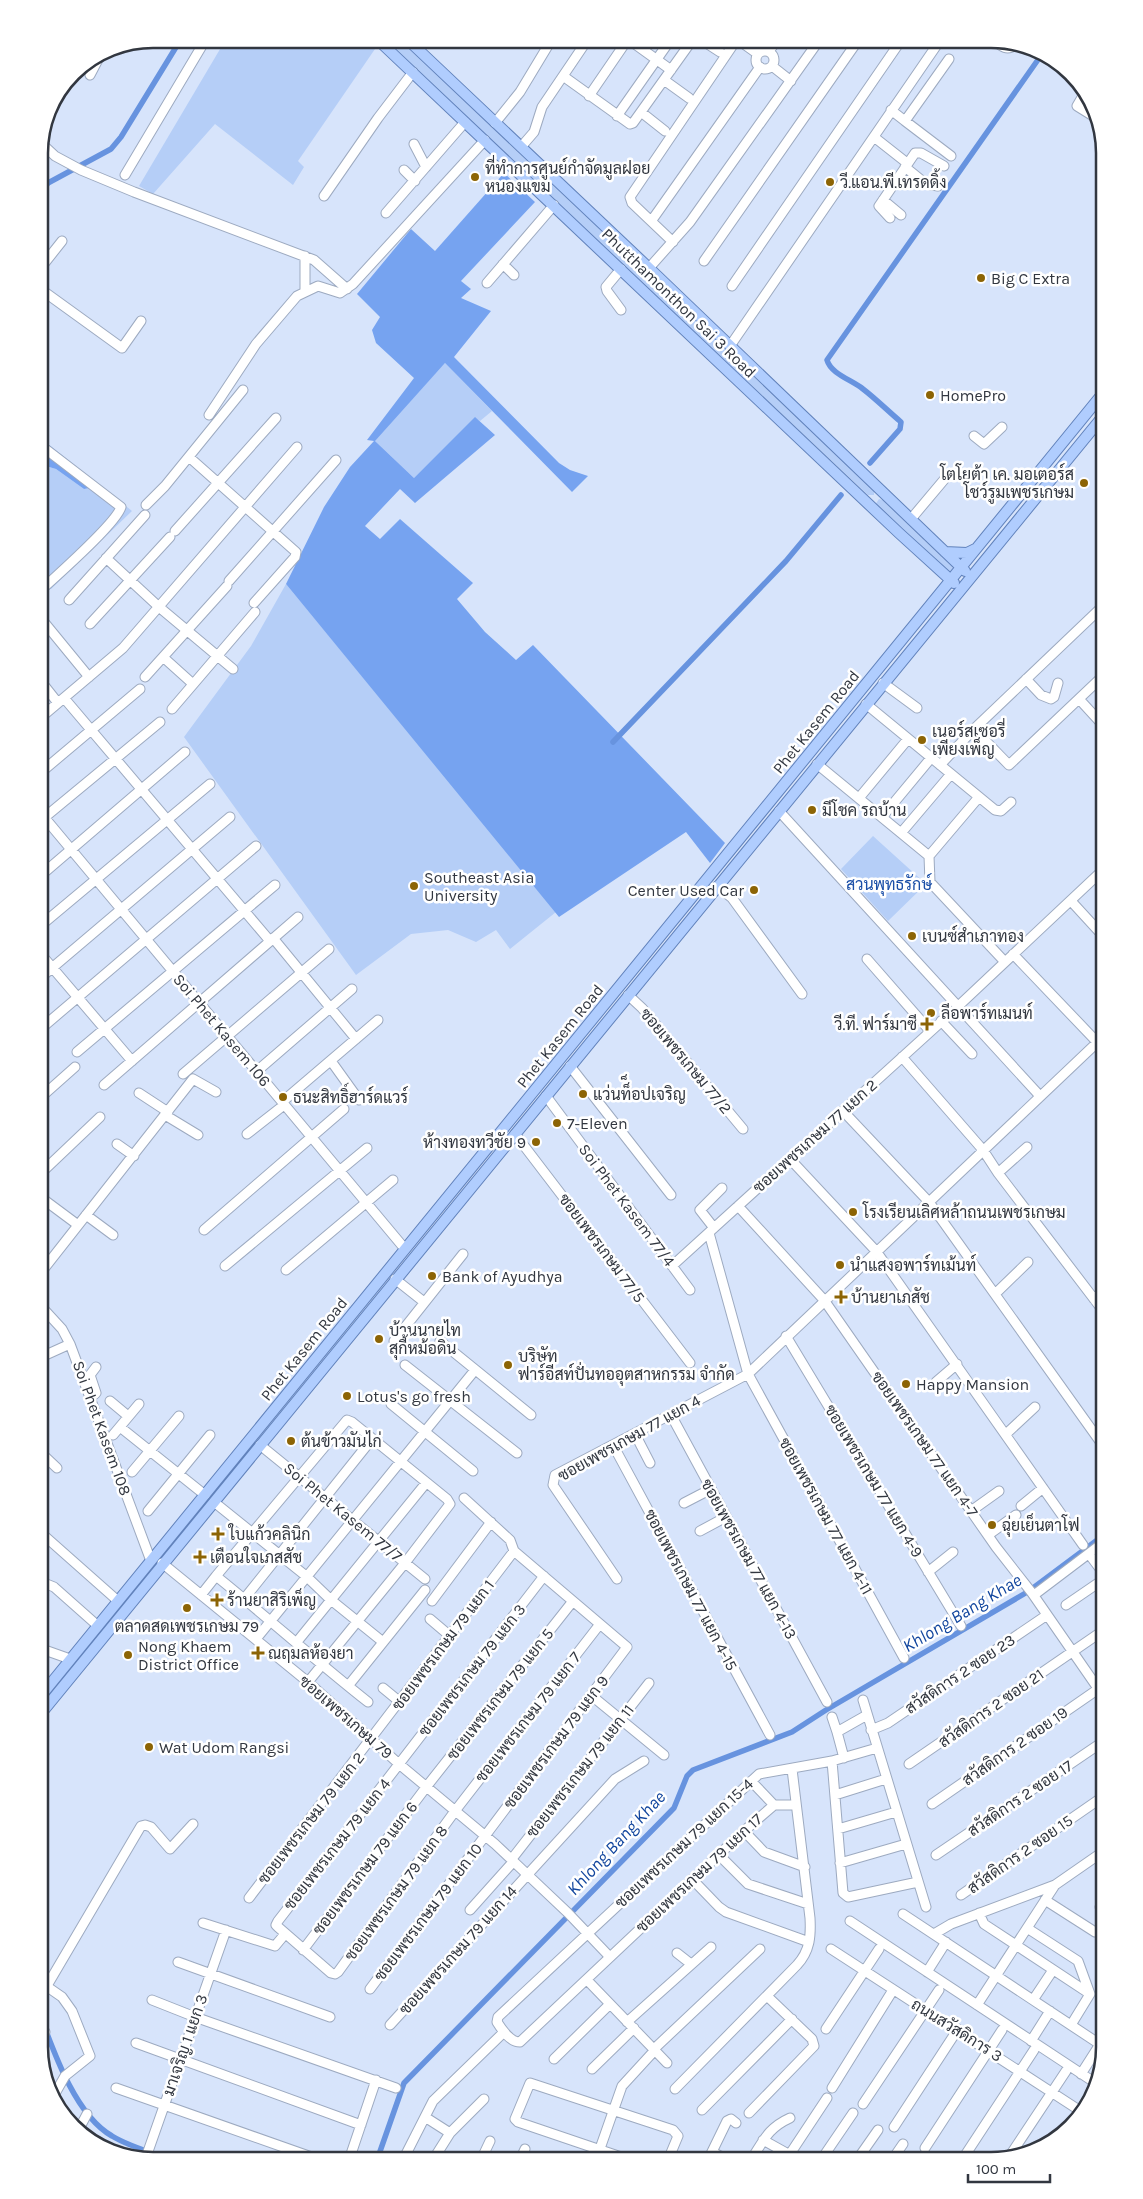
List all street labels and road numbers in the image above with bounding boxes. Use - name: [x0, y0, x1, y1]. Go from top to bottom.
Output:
- street label: Phutthamonthon Sai 3 Road: [598, 224, 760, 382]
- street label: Phet Kasem Road: [769, 667, 863, 777]
- street label: Soi Phet Kasem 106: [169, 970, 275, 1090]
- street label: Phet Kasem Road: [513, 981, 607, 1091]
- street label: ซอยเพชรเกษม 77/2: [636, 1004, 736, 1118]
- street label: ซอยเพชรเกษม 77 แยก 2: [749, 1075, 881, 1197]
- street label: Soi Phet Kasem 77/4: [575, 1140, 679, 1270]
- street label: ซอยเพชรเกษม 77/5: [555, 1190, 649, 1306]
- street label: Phet Kasem Road: [257, 1294, 351, 1404]
- street label: Soi Phet Kasem 108: [69, 1358, 135, 1498]
- street label: ซอยเพชรเกษม 77 แยก 4-7: [868, 1368, 983, 1521]
- street label: ซอยเพชรเกษม 77 แยก 4: [554, 1391, 704, 1485]
- street label: ซอยเพชรเกษม 77 แยก 4-9: [821, 1401, 927, 1561]
- street label: ซอยเพชรเกษม 77 แยก 4-11: [775, 1434, 877, 1598]
- street label: Soi Phet Kasem 77/7: [280, 1458, 406, 1566]
- street label: ซอยเพชรเกษม 77 แยก 4-13: [697, 1475, 801, 1643]
- street label: ซอยเพชรเกษม 77 แยก 4-15: [640, 1506, 742, 1674]
- street label: ซอยเพชรเกษม 79 แยก 1: [388, 1576, 498, 1714]
- street label: ซอยเพชรเกษม 79 แยก 3: [415, 1600, 529, 1740]
- street label: ซอยเพชรเกษม 79 แยก 5: [443, 1624, 557, 1764]
- street label: สวัสดิการ 2 ซอย 23: [901, 1629, 1019, 1718]
- street label: ซอยเพชรเกษม 79 แยก 7: [471, 1648, 585, 1786]
- street label: สวัสดิการ 2 ซอย 21: [934, 1664, 1047, 1752]
- street label: ซอยเพชรเกษม 79: [295, 1671, 397, 1763]
- street label: ซอยเพชรเกษม 79 แยก 9: [500, 1671, 612, 1813]
- street label: ซอยเพชรเกษม 79 แยก 11: [522, 1701, 638, 1841]
- street label: สวัสดิการ 2 ซอย 19: [958, 1702, 1071, 1790]
- street label: ซอยเพชรเกษม 79 แยก 2: [254, 1748, 368, 1888]
- street label: สวัสดิการ 2 ซอย 17: [963, 1755, 1077, 1840]
- street label: ซอยเพชรเกษม 79 แยก 4: [280, 1774, 394, 1914]
- street label: ซอยเพชรเกษม 79 แยก 15-4: [611, 1774, 757, 1912]
- street label: ซอยเพชรเกษม 79 แยก 6: [309, 1798, 421, 1938]
- street label: ซอยเพชรเกษม 79 แยก 17: [632, 1809, 766, 1936]
- street label: สวัสดิการ 2 ซอย 15: [963, 1810, 1076, 1897]
- street label: ซอยเพชรเกษม 79 แยก 8: [340, 1822, 452, 1964]
- street label: ซอยเพชรเกษม 79 แยก 10: [370, 1839, 486, 1985]
- street label: ซอยเพชรเกษม 79 แยก 14: [395, 1881, 521, 2018]
- street label: มาเจริญ 1 แยก 3: [159, 1992, 211, 2098]
- street label: ถนนสวัสดิการ 3: [908, 1994, 1007, 2066]

